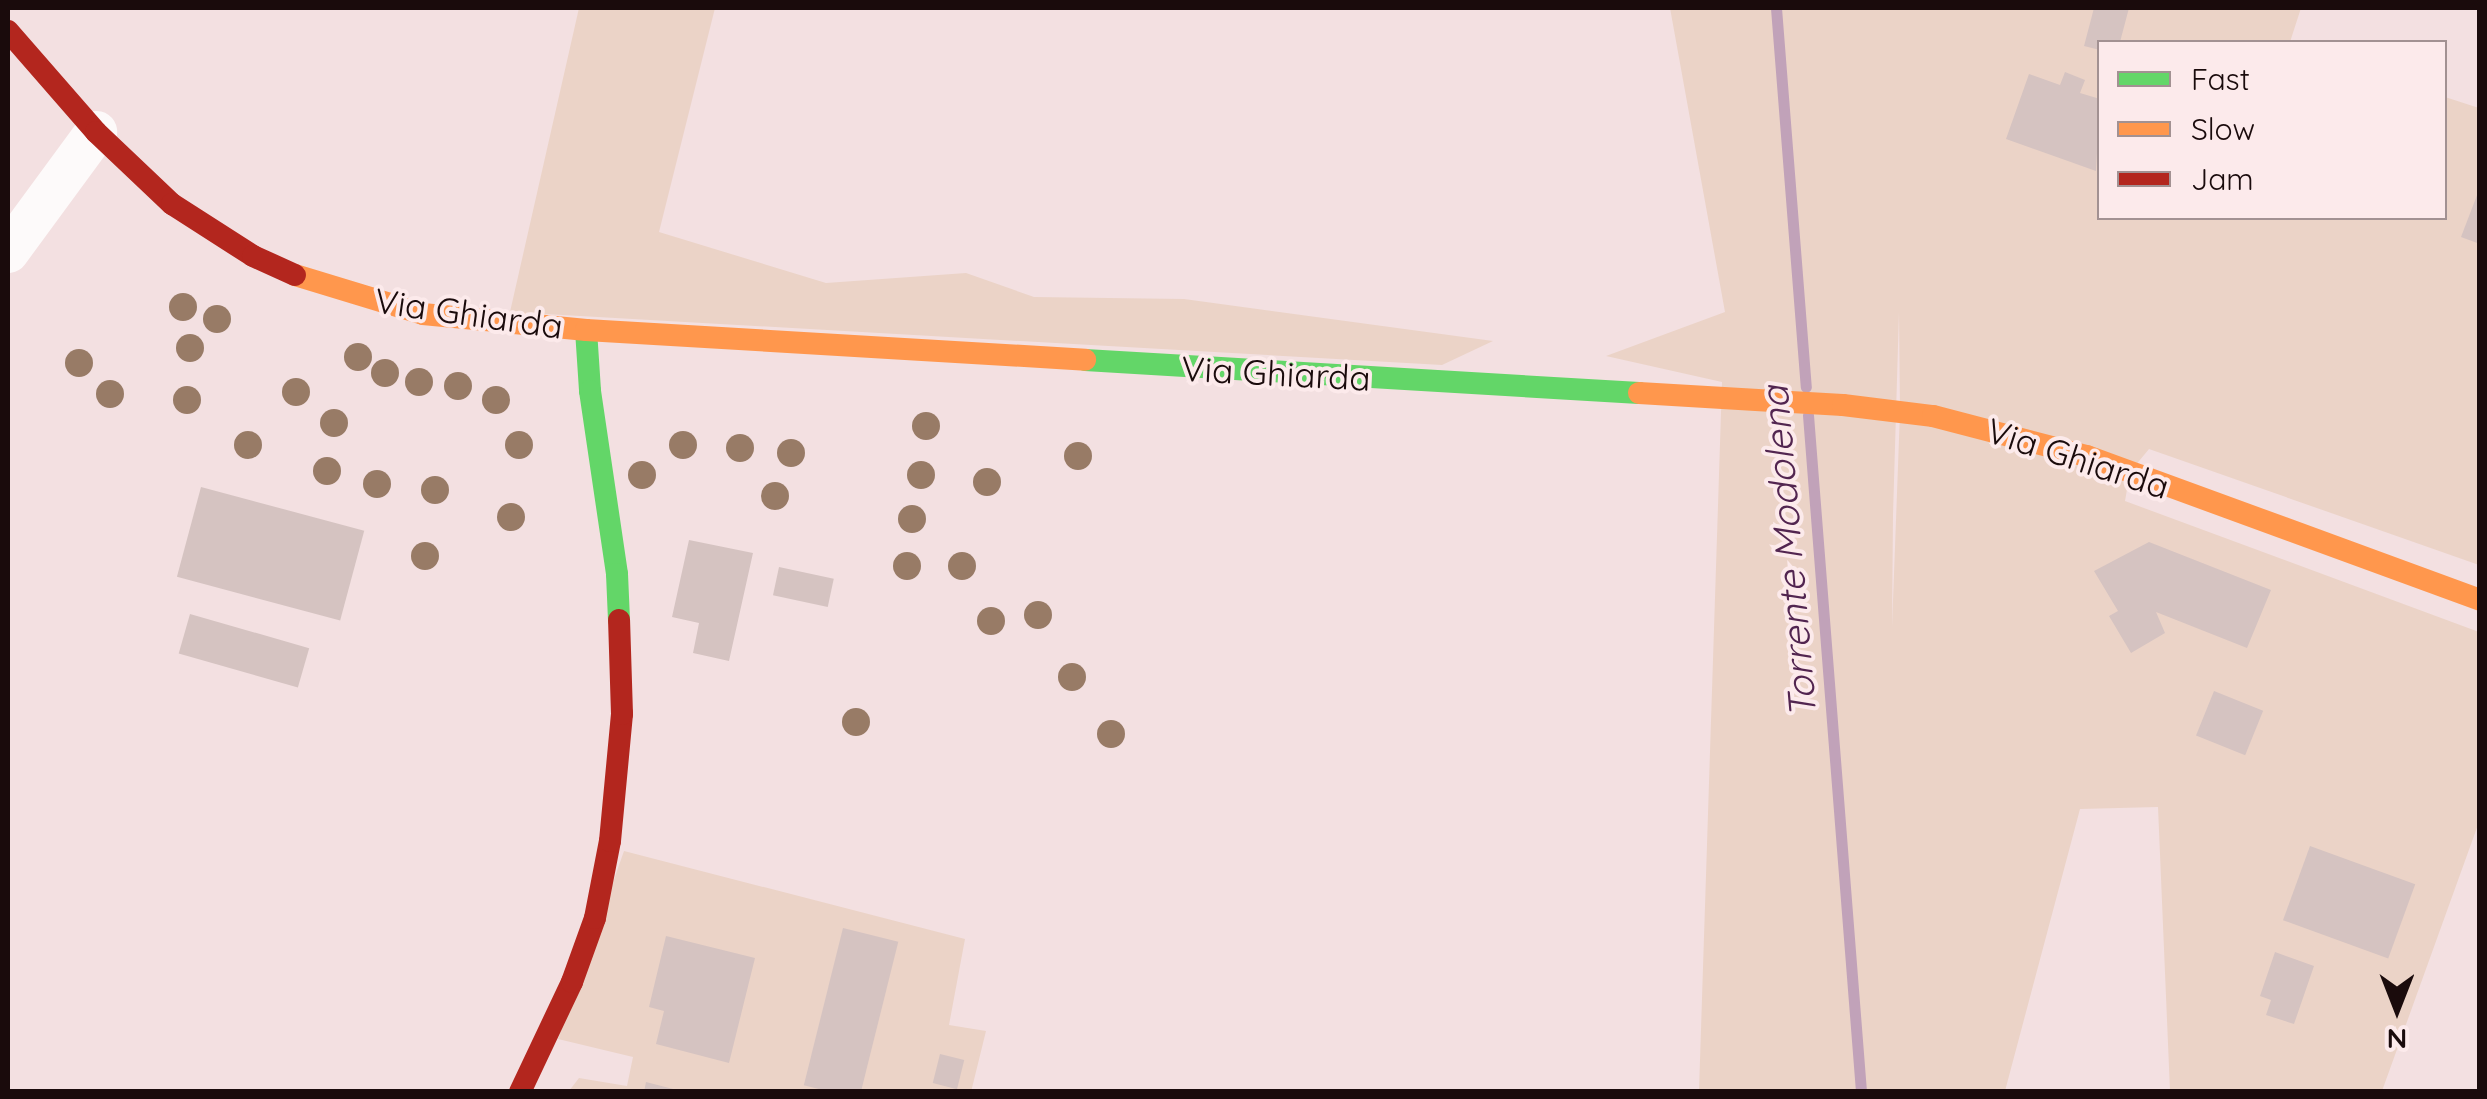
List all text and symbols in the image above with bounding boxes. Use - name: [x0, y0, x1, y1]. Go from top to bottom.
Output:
- legend: [2097, 40, 2447, 220]
- text: Fast: [2191, 60, 2250, 98]
- text: Slow: [2191, 110, 2255, 148]
- text: Jam: [2191, 160, 2254, 198]
- street label: Via Ghiarda: [372, 279, 566, 347]
- street label: Via Ghiarda: [1180, 347, 1372, 399]
- water label: Torrente Modolena: [1752, 384, 1826, 720]
- street label: Via Ghiarda: [1981, 409, 2175, 507]
- north arrow: [2347, 959, 2447, 1059]
- text: N: [2387, 1022, 2407, 1057]

